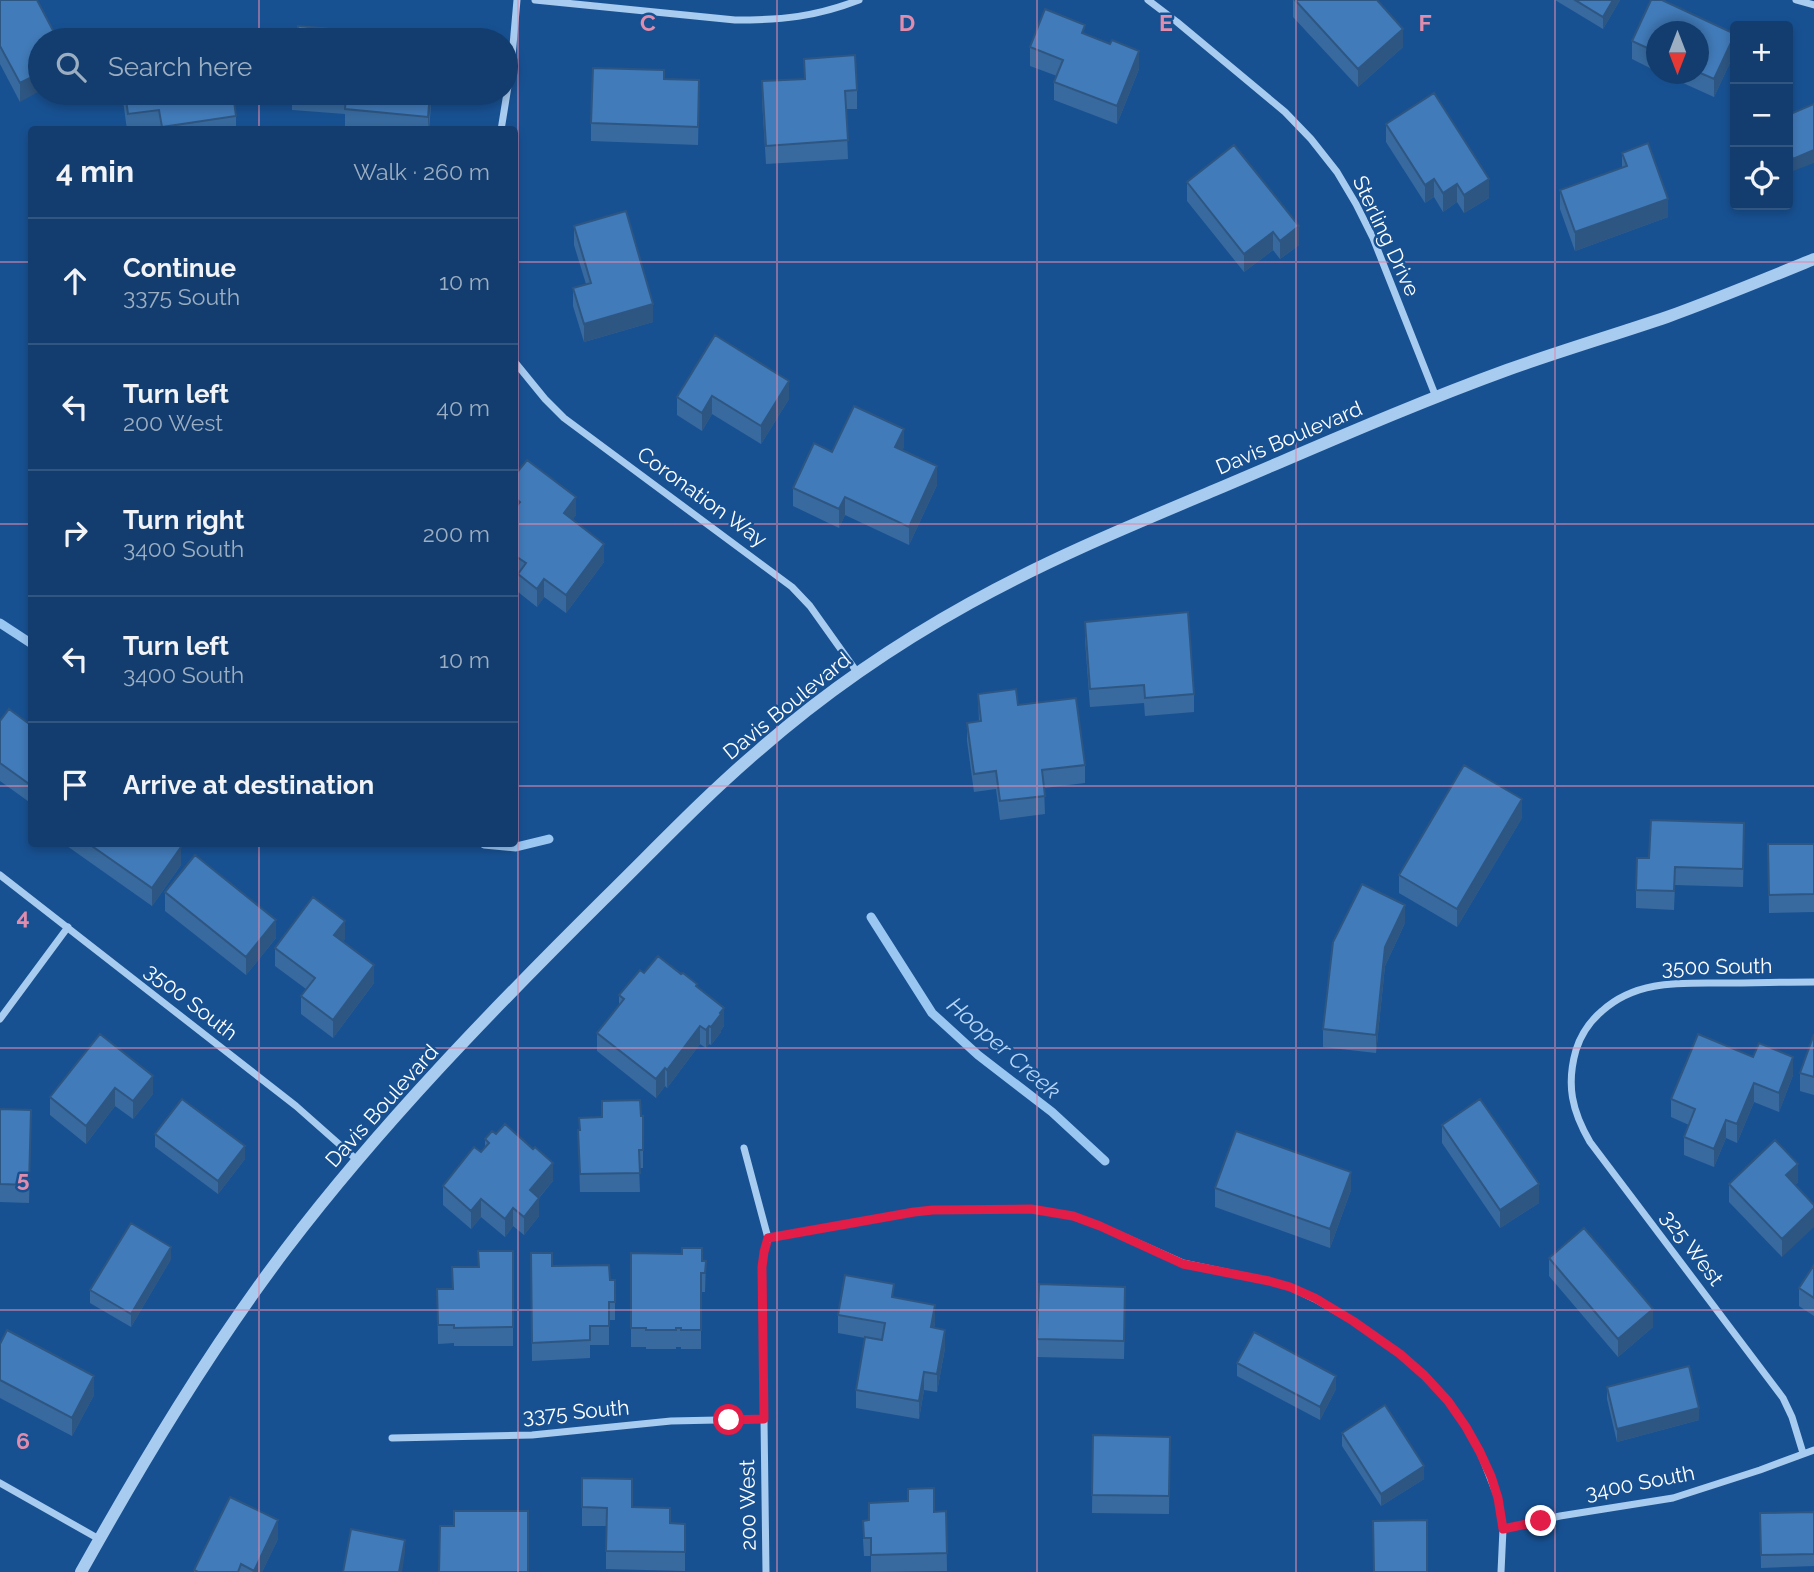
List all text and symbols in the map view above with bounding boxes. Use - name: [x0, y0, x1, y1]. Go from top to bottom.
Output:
- text: C: [640, 9, 656, 36]
- text: D: [899, 9, 915, 36]
- text: E: [1159, 9, 1173, 36]
- text: F: [1418, 9, 1432, 36]
- north arrow: [1646, 21, 1709, 84]
- map controls: [1730, 21, 1793, 210]
- button: +: [1730, 21, 1793, 84]
- search box: [28, 28, 518, 105]
- icon: search: [52, 48, 90, 86]
- text: Search here: [108, 52, 252, 82]
- button: −: [1730, 84, 1793, 147]
- button: locate: [1730, 147, 1793, 210]
- text: 4 min: [56, 154, 134, 189]
- text: Walk · 260 m: [353, 158, 490, 185]
- street label: Sterling Drive: [1348, 172, 1425, 300]
- text: Continue: [123, 253, 236, 283]
- icon: ahead: [56, 262, 94, 300]
- text: 10 m: [439, 268, 490, 295]
- text: 3375 South: [123, 283, 240, 310]
- text: Turn left: [123, 379, 229, 409]
- icon: left: [56, 388, 94, 426]
- text: 40 m: [436, 394, 490, 421]
- street label: Davis Boulevard: [1212, 395, 1366, 480]
- text: 200 West: [123, 409, 223, 436]
- street label: Coronation Way: [633, 441, 772, 552]
- text: Turn right: [123, 505, 244, 535]
- icon: right: [56, 514, 94, 552]
- text: 200 m: [423, 520, 490, 547]
- text: 3400 South: [123, 535, 244, 562]
- text: Turn left: [123, 631, 229, 661]
- icon: left: [56, 640, 94, 678]
- text: 10 m: [439, 646, 490, 673]
- street label: Davis Boulevard: [718, 647, 855, 765]
- text: 3400 South: [123, 661, 244, 688]
- icon: arrive: [56, 766, 94, 804]
- text: Arrive at destination: [123, 770, 374, 800]
- text: 4: [16, 903, 30, 930]
- street label: 3500 South: [1661, 953, 1773, 980]
- street label: 3500 South: [140, 958, 243, 1046]
- water label: Hooper Creek: [942, 991, 1066, 1104]
- street label: Davis Boulevard: [320, 1039, 443, 1172]
- text: 5: [17, 1165, 30, 1192]
- street label: 325 West: [1656, 1205, 1729, 1290]
- street label: 3375 South: [522, 1394, 630, 1429]
- route start: [713, 1404, 744, 1435]
- text: 6: [16, 1427, 30, 1454]
- street label: 200 West: [734, 1459, 761, 1551]
- street label: 3400 South: [1583, 1460, 1697, 1505]
- route end: [1525, 1505, 1556, 1536]

